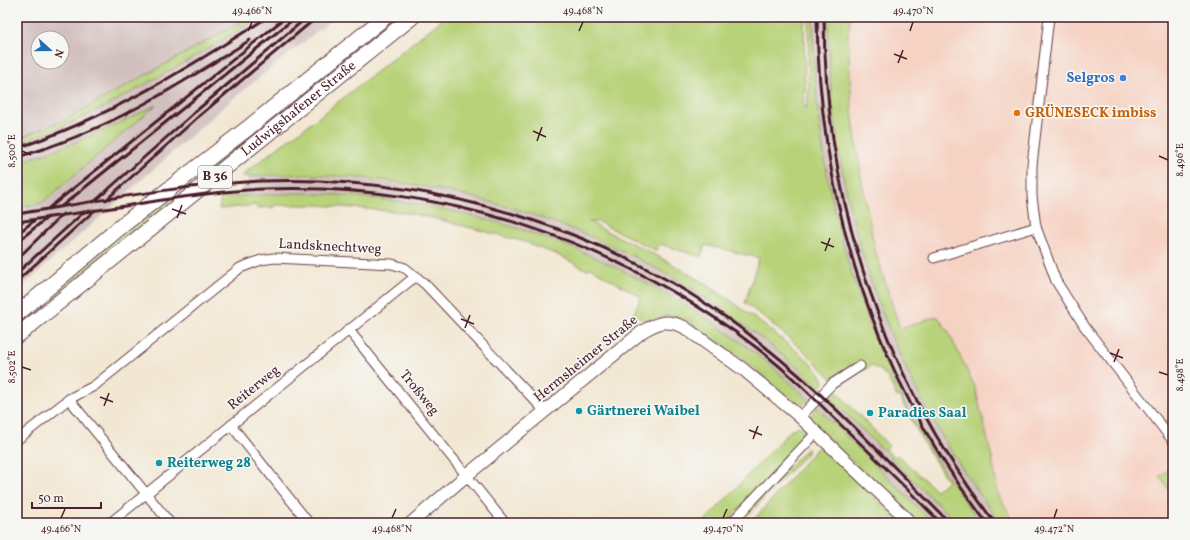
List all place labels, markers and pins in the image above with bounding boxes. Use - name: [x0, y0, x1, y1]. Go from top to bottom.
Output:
- place label: Selgros: [1066, 69, 1115, 88]
- marker: Selgros: [1118, 73, 1128, 83]
- place label: GRÜNESECK imbiss: [1025, 103, 1157, 123]
- marker: GRÜNESECK imbiss: [1012, 108, 1022, 118]
- place label: Gärtnerei Waibel: [587, 402, 700, 421]
- place label: Paradies Saal: [878, 404, 967, 423]
- marker: Gärtnerei Waibel: [574, 406, 584, 416]
- marker: Paradies Saal: [865, 408, 875, 418]
- place label: Reiterweg 28: [167, 454, 251, 473]
- marker: Reiterweg 28: [154, 458, 164, 468]

